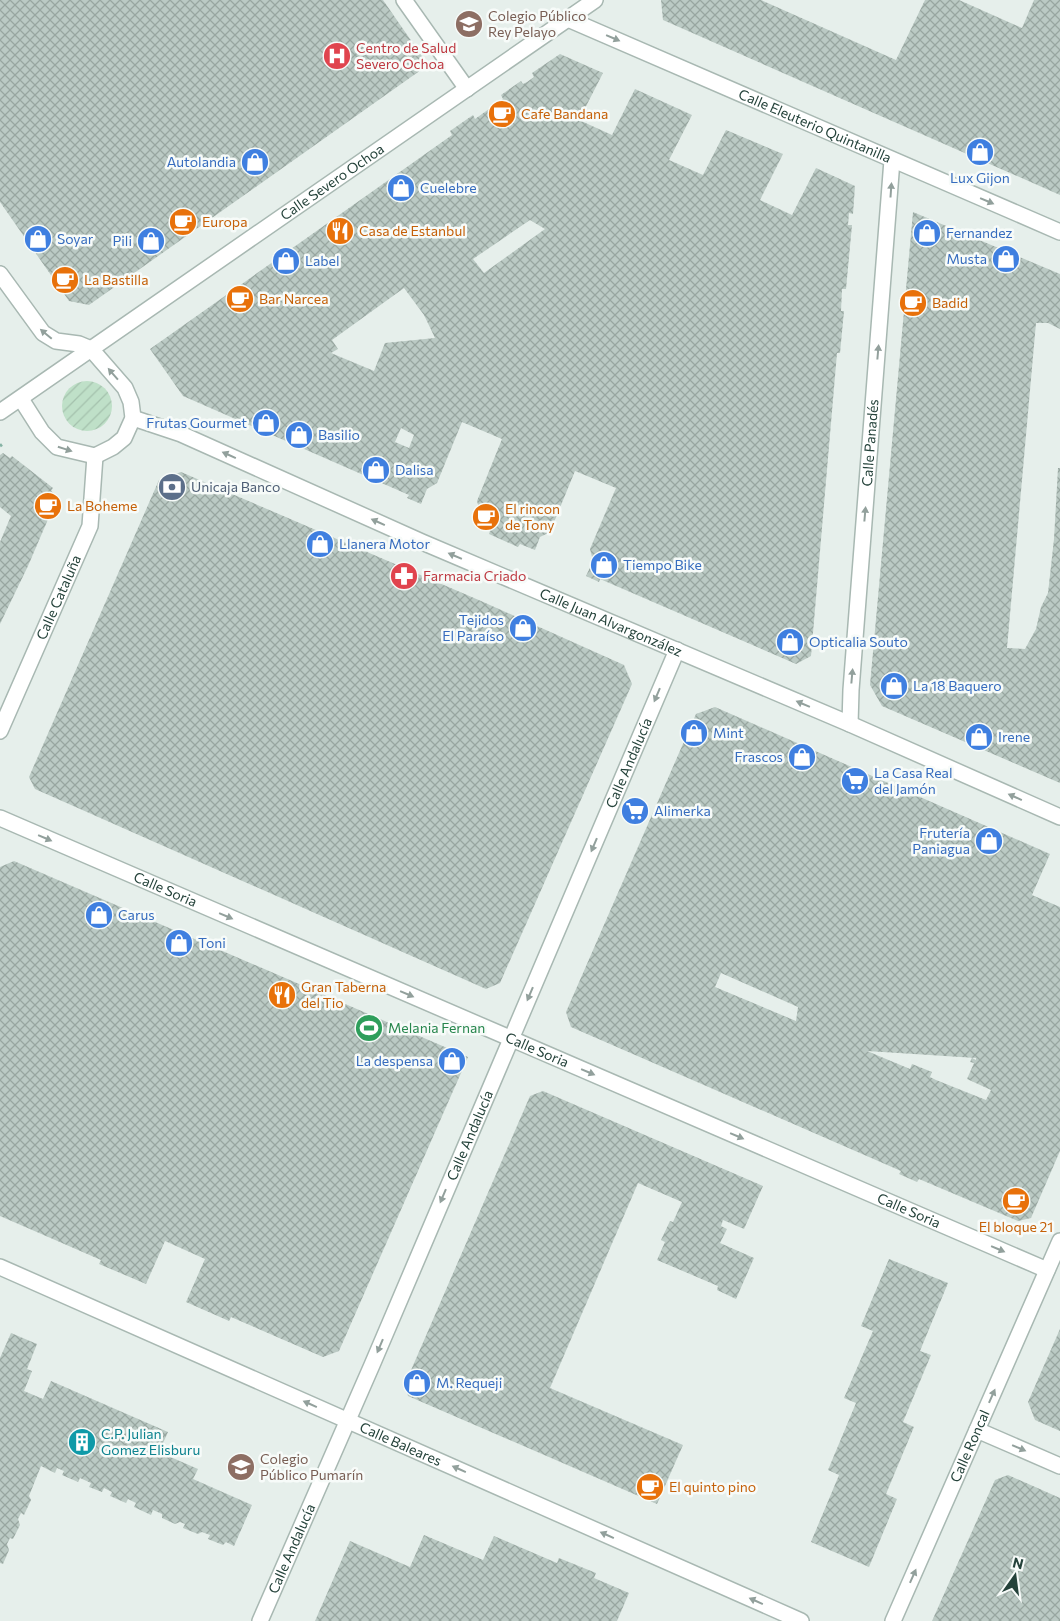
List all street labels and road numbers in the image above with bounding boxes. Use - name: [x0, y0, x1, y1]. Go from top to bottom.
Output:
- street label: Calle Eleuterio Quintanilla: [736, 85, 894, 166]
- street label: Calle Severo Ochoa: [277, 140, 387, 223]
- street label: Calle Panadés: [858, 398, 881, 487]
- street label: Calle Cataluña: [32, 552, 84, 642]
- street label: Calle Juan Alvargonzález: [537, 584, 685, 660]
- street label: Calle Andalucía: [602, 715, 655, 810]
- street label: Calle Soria: [131, 868, 200, 910]
- street label: Calle Soria: [503, 1028, 572, 1071]
- street label: Calle Andalucía: [443, 1088, 496, 1183]
- street label: Calle Soria: [875, 1189, 943, 1231]
- street label: Calle Roncal: [946, 1407, 993, 1485]
- street label: Calle Baleares: [357, 1418, 444, 1469]
- street label: Calle Andalucía: [264, 1501, 318, 1596]

